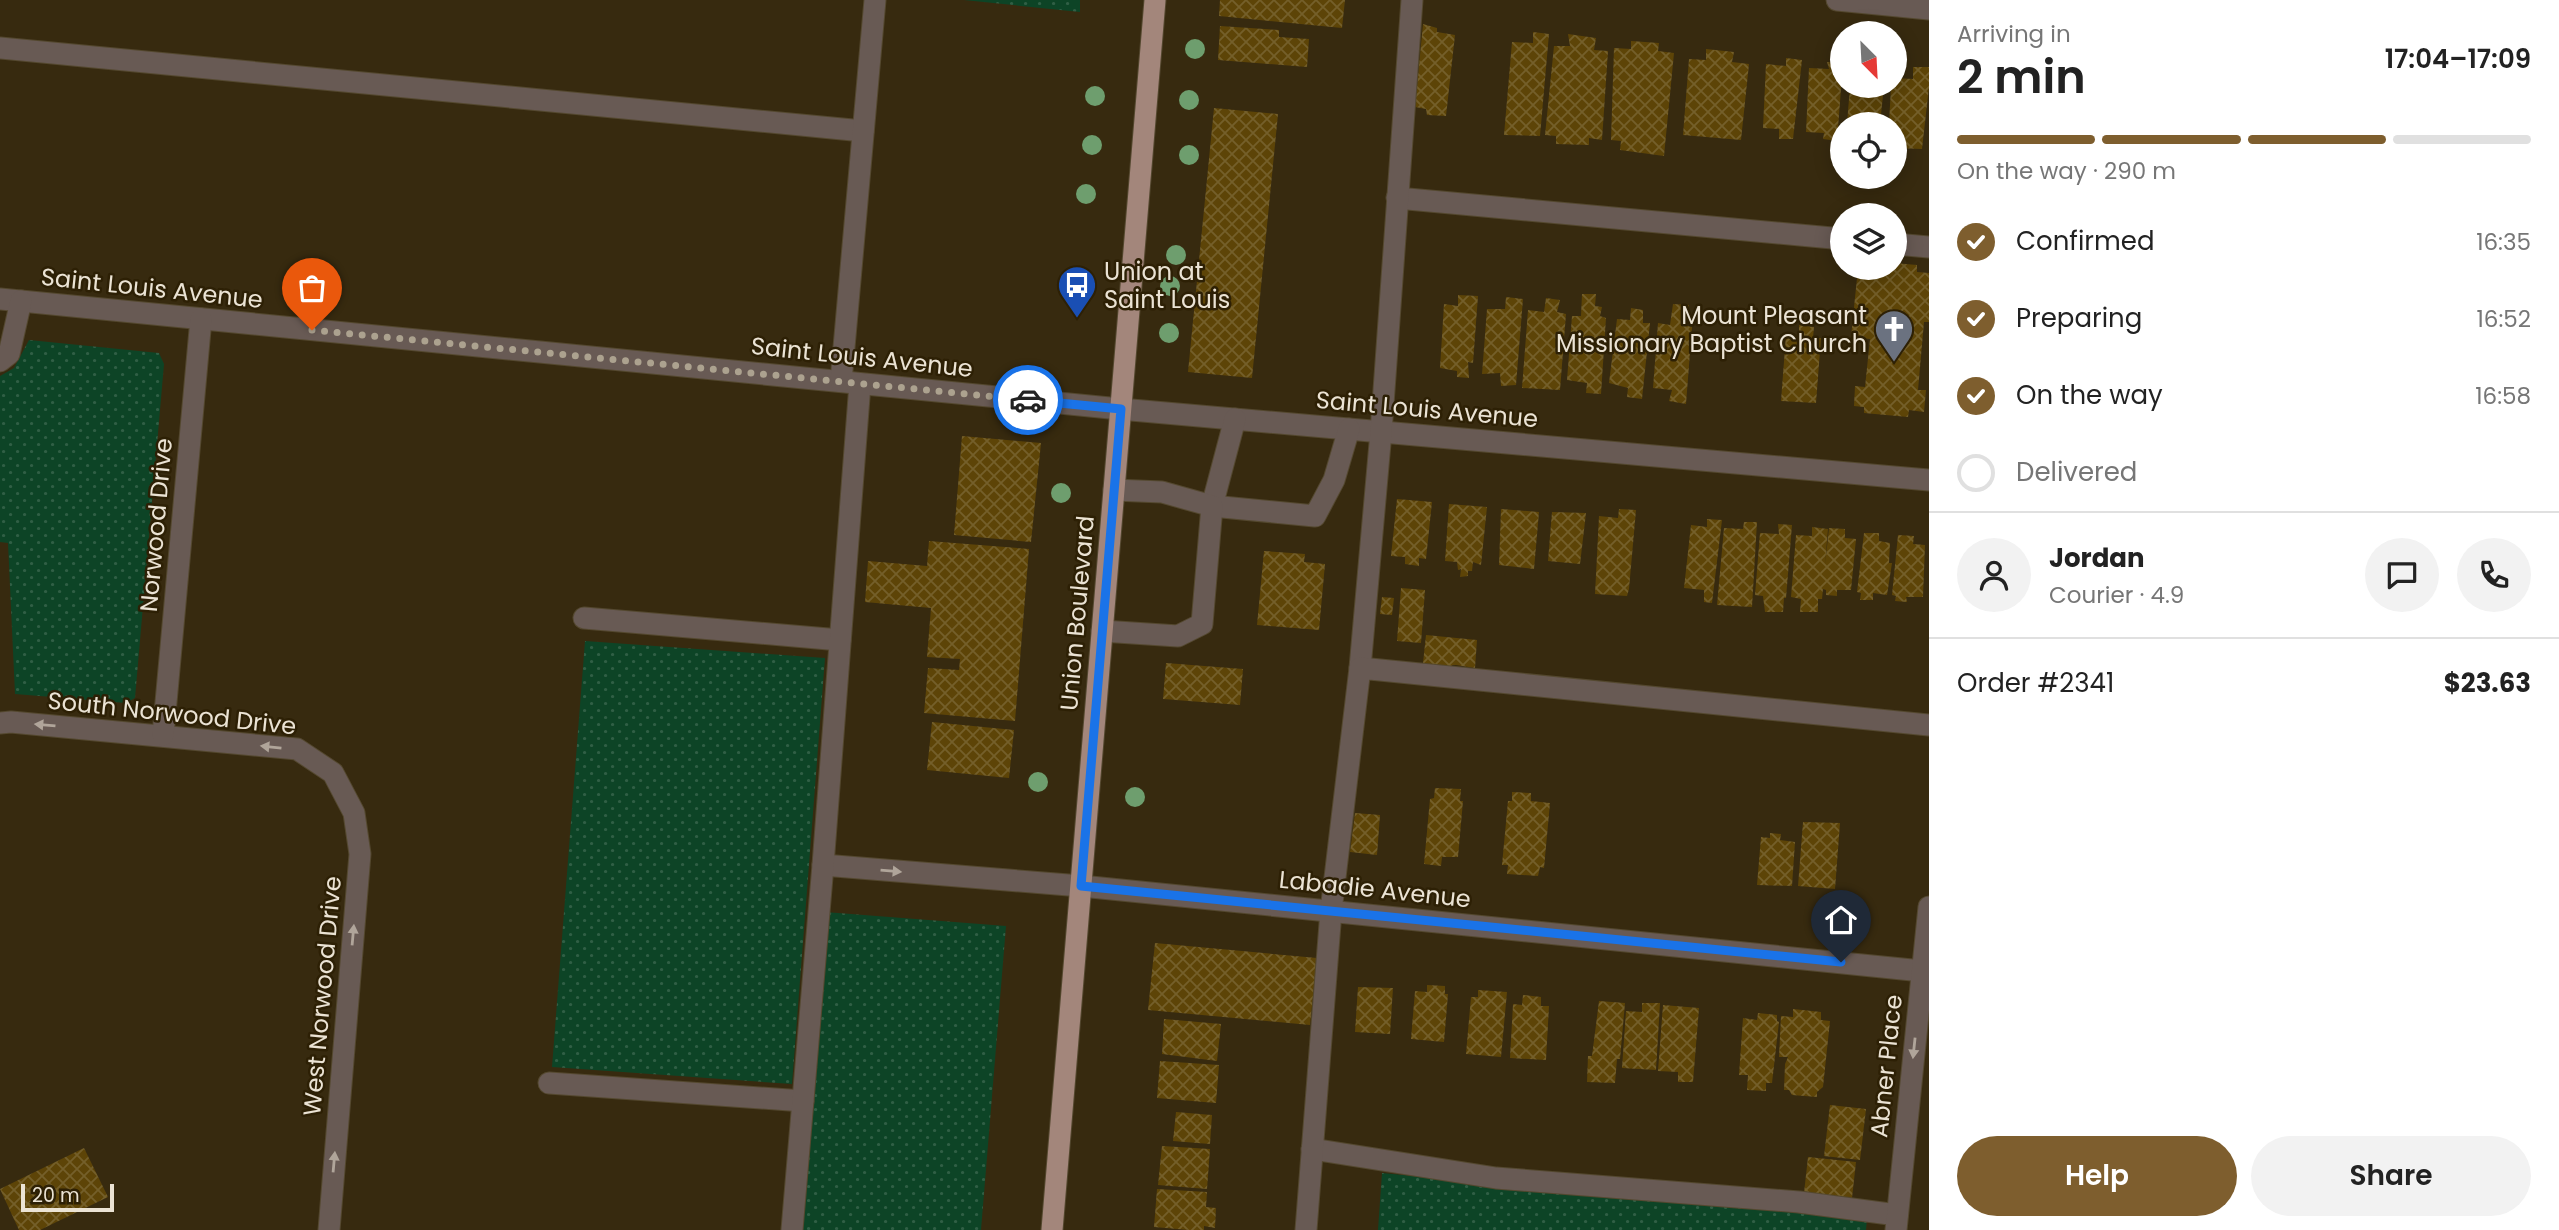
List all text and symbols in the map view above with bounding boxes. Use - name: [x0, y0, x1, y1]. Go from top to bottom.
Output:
- text: Arriving in: [1957, 18, 2071, 50]
- north arrow: [1830, 21, 1908, 98]
- map controls: [1830, 21, 1907, 280]
- text: 17:04–17:09: [2385, 41, 2531, 77]
- text: 2 min: [1957, 45, 2086, 109]
- button: locate: [1830, 112, 1907, 189]
- text: On the way · 290 m: [1957, 155, 2176, 187]
- button: layers: [1830, 203, 1907, 280]
- icon: check: [1957, 223, 1995, 261]
- text: Confirmed: [2016, 223, 2154, 259]
- text: 16:35: [2476, 226, 2531, 258]
- place label: Union at Saint Louis: [1104, 255, 1230, 316]
- pin: [282, 258, 342, 330]
- street label: Saint Louis Avenue: [39, 260, 265, 316]
- bus stop icon: Union at Saint Louis: [1056, 264, 1098, 319]
- icon: bag: [293, 269, 331, 307]
- place label: Mount Pleasant Missionary Baptist Church: [1556, 299, 1867, 360]
- icon: check: [1957, 300, 1995, 338]
- text: Preparing: [2016, 300, 2142, 336]
- text: 16:52: [2476, 303, 2531, 335]
- church icon: Mount Pleasant Missionary Baptist Church: [1873, 308, 1915, 363]
- street label: Saint Louis Avenue: [749, 329, 975, 385]
- courier: [993, 365, 1063, 435]
- icon: check: [1957, 377, 1995, 415]
- text: On the way: [2016, 377, 2163, 413]
- text: 16:58: [2475, 380, 2531, 412]
- icon: car: [1009, 381, 1047, 419]
- street label: Saint Louis Avenue: [1315, 383, 1539, 435]
- street label: Norwood Drive: [132, 437, 180, 613]
- text: Delivered: [2016, 454, 2137, 490]
- street label: Union Boulevard: [1052, 514, 1102, 712]
- button: person: [1957, 538, 2031, 612]
- button: chat: [2365, 538, 2439, 612]
- button: phone: [2457, 538, 2531, 612]
- text: Jordan: [2049, 540, 2145, 576]
- text: Courier · 4.9: [2049, 579, 2184, 611]
- text: Order #2341: [1957, 665, 2114, 701]
- text: $23.63: [2444, 665, 2531, 701]
- street label: South Norwood Drive: [46, 684, 298, 742]
- one-way arrow: [34, 719, 56, 730]
- one-way arrow: [260, 741, 282, 752]
- street label: Labadie Avenue: [1278, 863, 1472, 915]
- one-way arrow: [880, 866, 902, 877]
- street label: West Norwood Drive: [295, 875, 349, 1117]
- pin: [1811, 890, 1871, 962]
- icon: home: [1822, 901, 1860, 939]
- one-way arrow: [348, 924, 359, 946]
- street label: Abner Place: [1862, 993, 1910, 1139]
- one-way arrow: [1908, 1037, 1919, 1059]
- button: Help: [1957, 1136, 2237, 1216]
- button: Share: [2251, 1136, 2531, 1216]
- one-way arrow: [329, 1151, 340, 1173]
- scale bar: [21, 1181, 114, 1213]
- text: 20 m: [32, 1182, 80, 1209]

